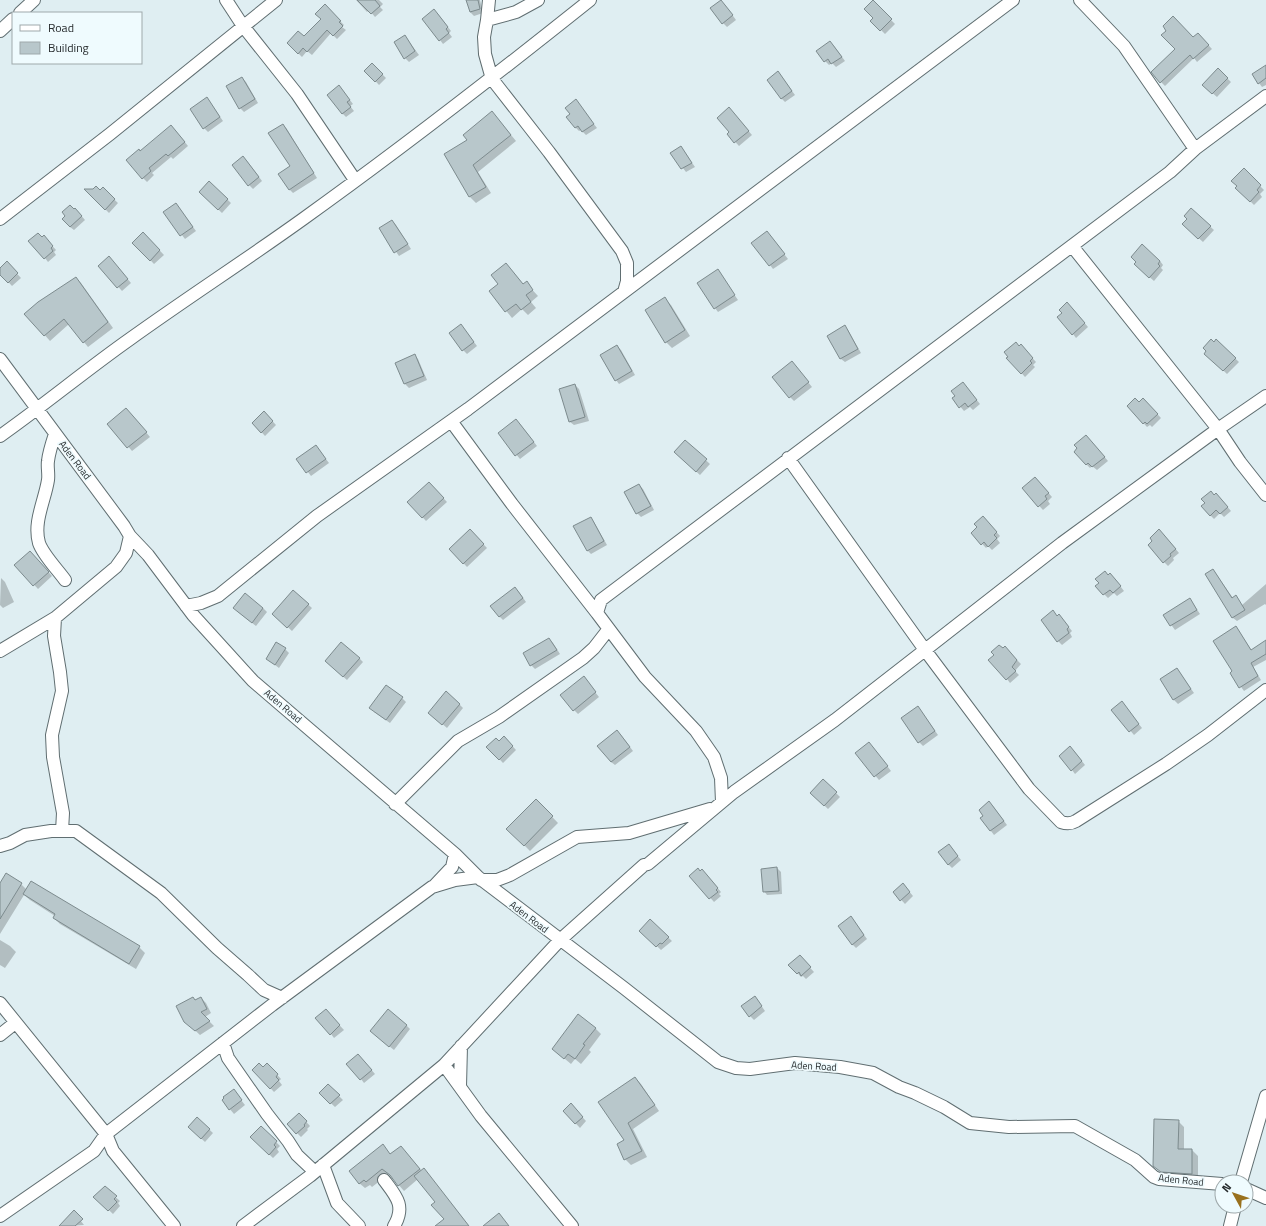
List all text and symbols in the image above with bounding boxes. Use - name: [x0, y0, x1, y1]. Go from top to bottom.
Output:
- legend: [12, 12, 142, 64]
- text: Road: [48, 18, 74, 37]
- text: Building: [48, 38, 89, 57]
- street label: Aden Road: [55, 437, 95, 483]
- street label: Aden Road: [261, 686, 305, 726]
- street label: Aden Road: [506, 897, 552, 937]
- street label: Aden Road: [791, 1057, 837, 1075]
- street label: Aden Road: [1158, 1170, 1204, 1190]
- north arrow: [1214, 1174, 1254, 1214]
- text: N: [1218, 1180, 1235, 1196]

